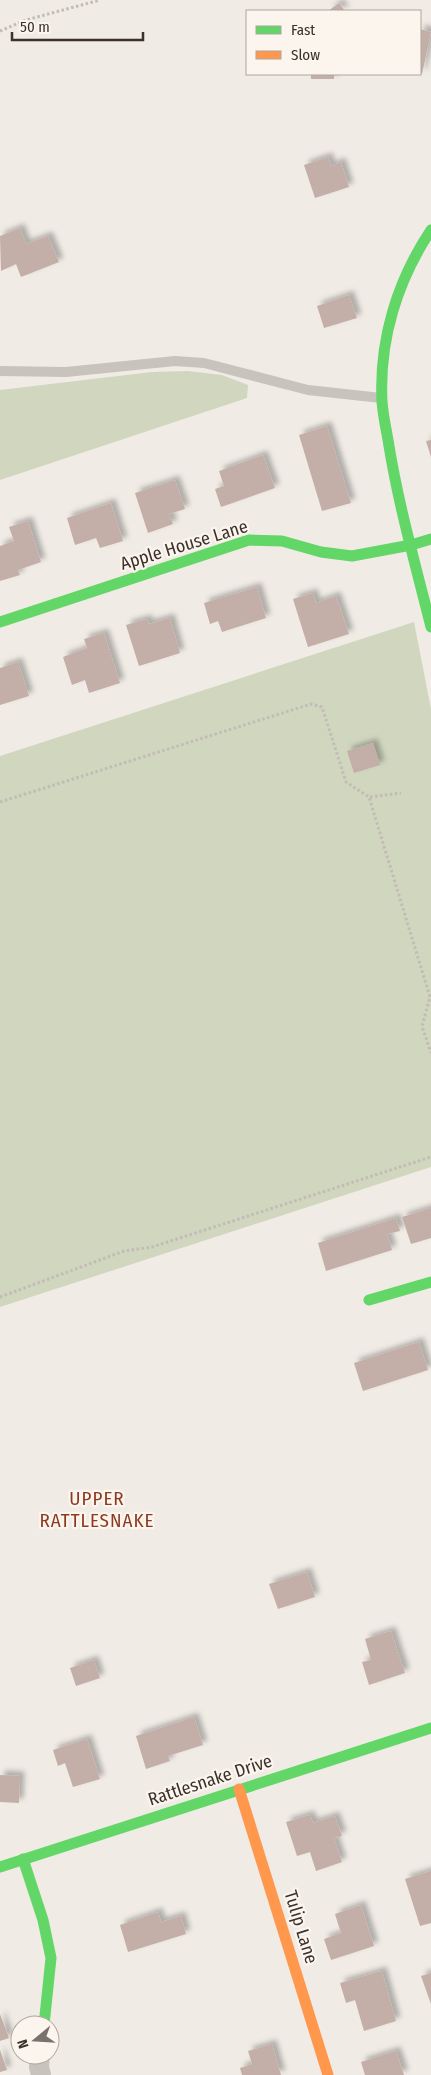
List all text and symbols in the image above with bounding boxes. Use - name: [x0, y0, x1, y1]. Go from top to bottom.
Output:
- scale bar: [12, 10, 144, 42]
- legend: [246, 10, 421, 75]
- text: 50 m: [20, 18, 50, 36]
- text: Fast: [291, 21, 315, 39]
- text: Slow: [291, 46, 320, 64]
- street label: Apple House Lane: [118, 515, 250, 575]
- district label: UPPER RATTLESNAKE: [39, 1487, 155, 1532]
- street label: Rattlesnake Drive: [145, 1750, 275, 1810]
- street label: Tulip Lane: [279, 1888, 323, 1966]
- north arrow: [10, 2015, 60, 2065]
- text: N: [14, 2037, 32, 2050]

